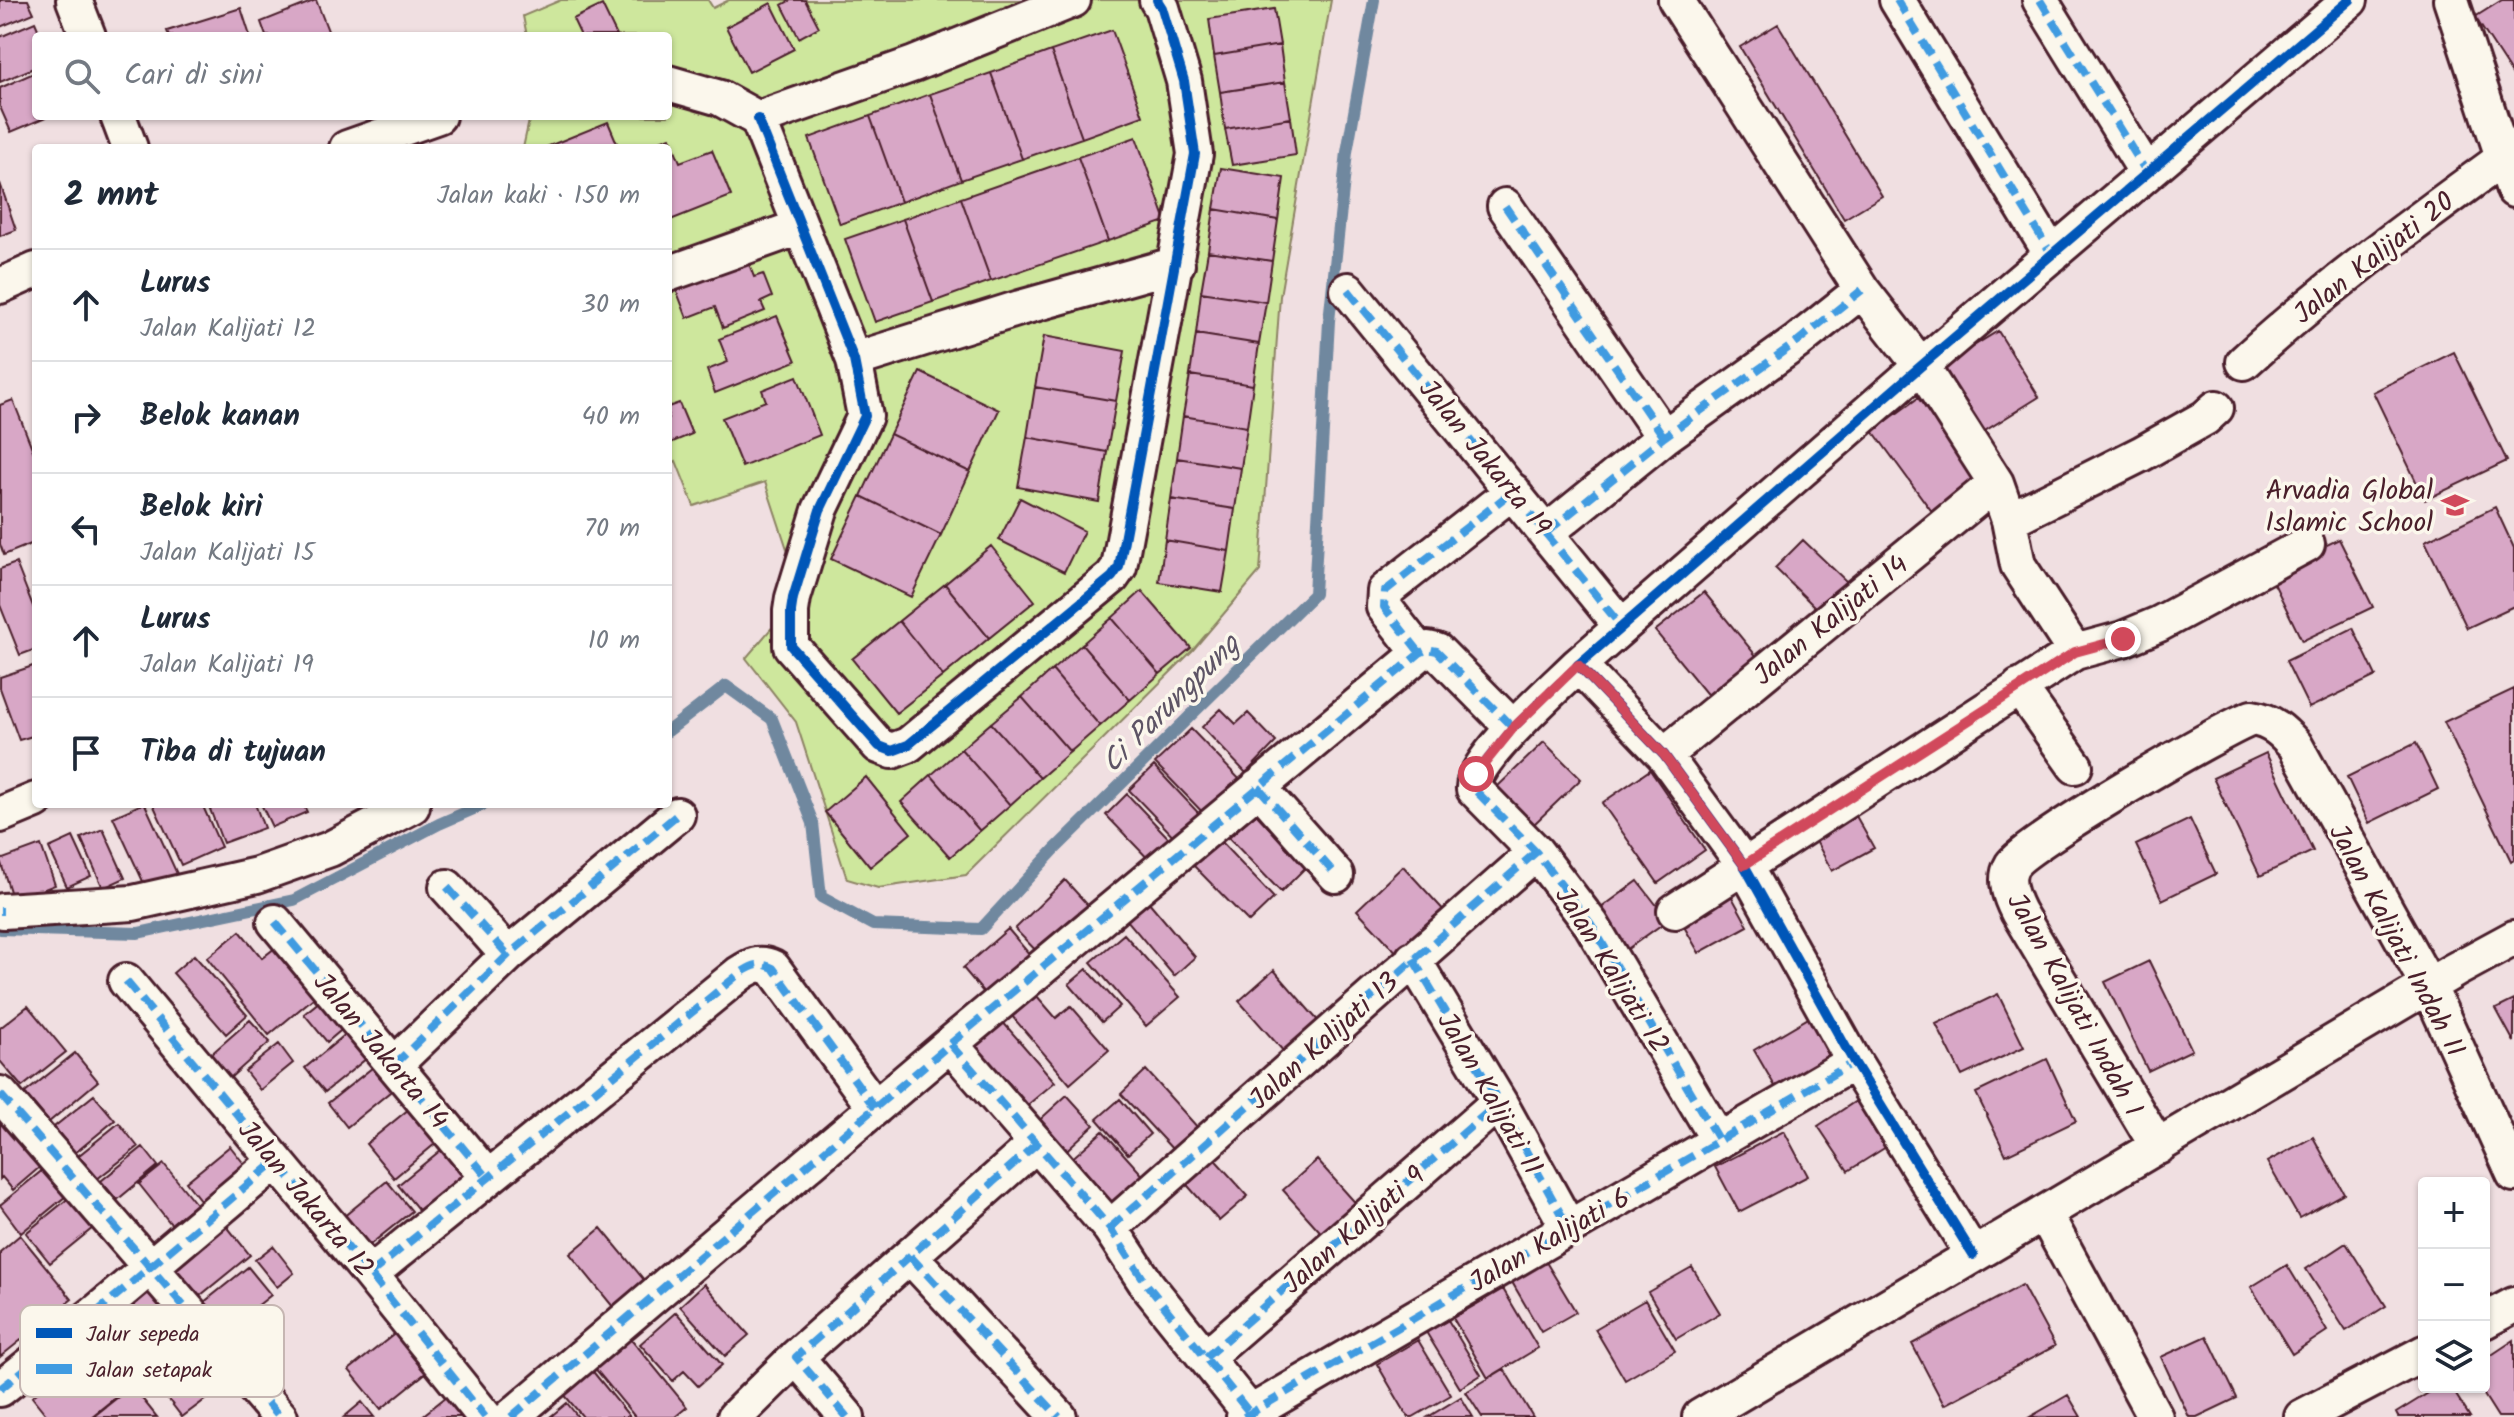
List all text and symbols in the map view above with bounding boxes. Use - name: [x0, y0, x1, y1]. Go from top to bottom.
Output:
- search box: [32, 32, 672, 120]
- text: Cari di sini: [124, 52, 262, 100]
- icon: search: [60, 54, 104, 98]
- text: 2 mnt: [64, 169, 159, 223]
- text: Jalan kaki · 150 m: [437, 175, 640, 217]
- street label: Jalan Kalijati 20: [2284, 181, 2465, 337]
- text: Lurus: [140, 260, 210, 308]
- icon: ahead: [64, 283, 108, 327]
- text: 30 m: [581, 284, 640, 326]
- text: Jalan Kalijati 12: [140, 308, 316, 350]
- street label: Jalan Jakarta 19: [1406, 370, 1562, 548]
- text: Belok kanan: [140, 393, 300, 441]
- icon: right: [64, 395, 108, 439]
- text: 40 m: [582, 396, 640, 438]
- place label: Arvadia Global Islamic School: [2265, 469, 2433, 546]
- text: Belok kiri: [140, 484, 263, 532]
- school or university icon: Arvadia Global Islamic School: [2440, 490, 2470, 520]
- icon: left: [64, 507, 108, 551]
- text: 70 m: [584, 508, 640, 550]
- text: Jalan Kalijati 15: [140, 532, 315, 574]
- street label: Jalan Kalijati 14: [1744, 544, 1919, 698]
- text: Lurus: [140, 596, 210, 644]
- icon: ahead: [64, 619, 108, 663]
- text: 10 m: [588, 620, 640, 662]
- route end: [2105, 621, 2141, 657]
- water label: Ci Parungpung: [1090, 622, 1254, 785]
- text: Jalan Kalijati 19: [140, 644, 314, 686]
- text: Tiba di tujuan: [140, 729, 326, 777]
- icon: arrive: [64, 731, 108, 775]
- route start: [1458, 756, 1494, 792]
- street label: Jalan Kalijati Indah II: [2315, 816, 2476, 1066]
- street label: Jalan Kalijati 12: [1542, 878, 1680, 1063]
- street label: Jalan Kalijati Indah I: [1993, 885, 2154, 1126]
- street label: Jalan Kalijati 13: [1239, 962, 1410, 1122]
- street label: Jalan Jakarta 14: [301, 963, 460, 1140]
- street label: Jalan Kalijati 11: [1424, 1004, 1554, 1184]
- street label: Jalan Jakarta 12: [225, 1111, 385, 1289]
- street label: Jalan Kalijati 9: [1273, 1155, 1437, 1306]
- street label: Jalan Kalijati 6: [1461, 1177, 1639, 1306]
- map controls: [2418, 1177, 2490, 1393]
- button: +: [2418, 1177, 2490, 1249]
- button: −: [2418, 1249, 2490, 1321]
- legend: [20, 1305, 284, 1397]
- text: Jalur sepeda: [86, 1318, 200, 1353]
- button: layers: [2418, 1321, 2490, 1393]
- text: Jalan setapak: [86, 1354, 213, 1389]

